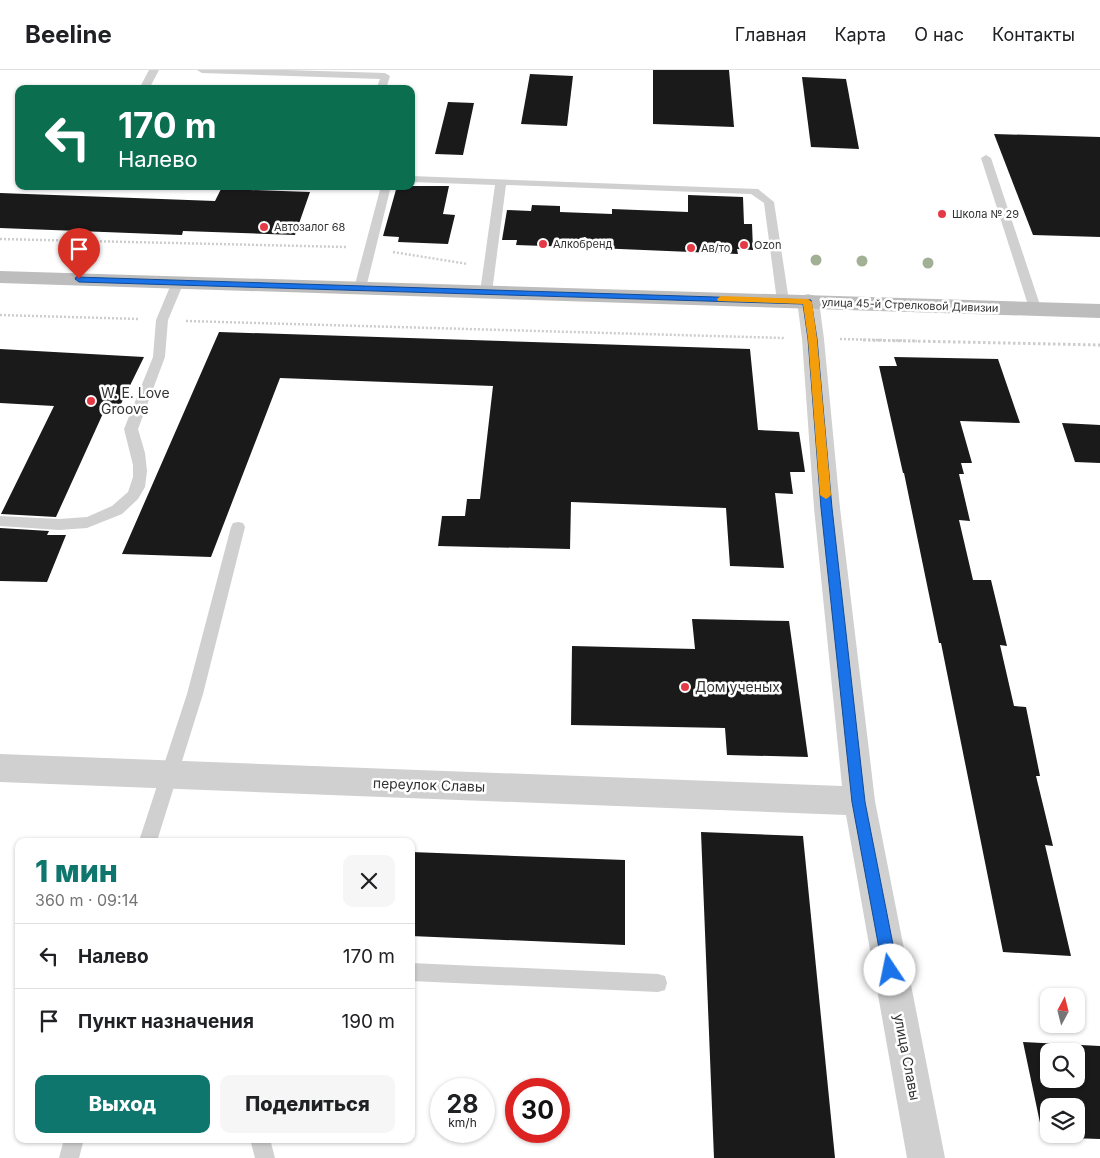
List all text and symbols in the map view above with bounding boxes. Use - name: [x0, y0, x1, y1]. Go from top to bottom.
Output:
- text: Beeline: [25, 20, 112, 49]
- text: Главная: [735, 24, 806, 45]
- text: Карта: [834, 24, 886, 45]
- text: О нас: [914, 24, 964, 45]
- text: Контакты: [992, 24, 1075, 45]
- text: 170 m: [118, 104, 217, 146]
- icon: left: [35, 105, 100, 170]
- text: Налево: [118, 146, 198, 172]
- place label: Школа № 29: [952, 207, 1019, 221]
- marker: Школа № 29: [936, 208, 948, 220]
- place label: Автозалог 68: [274, 220, 346, 234]
- marker: Автозалог 68: [258, 221, 270, 233]
- pin: [58, 228, 100, 279]
- icon: arrive: [65, 235, 93, 263]
- place label: Алкобренд: [553, 237, 612, 251]
- marker: Алкобренд: [537, 238, 549, 250]
- place label: Ozon: [754, 238, 781, 252]
- marker: Ozon: [738, 239, 750, 251]
- place label: Ав/то: [701, 241, 731, 255]
- marker: Ав/то: [685, 242, 697, 254]
- street label: улица 45-й Стрелковой Дивизии: [821, 295, 999, 315]
- place label: W. E. Love Groove: [101, 384, 170, 417]
- marker: W. E. Love Groove: [85, 395, 97, 407]
- place label: Дом ученых: [695, 678, 780, 695]
- marker: Дом ученых: [679, 681, 691, 693]
- street label: переулок Славы: [373, 774, 485, 795]
- text: 1 мин: [35, 853, 118, 889]
- button: close: [343, 855, 395, 907]
- text: 360 m · 09:14: [35, 890, 139, 910]
- icon: left: [35, 942, 63, 970]
- position arrow: [863, 943, 915, 995]
- text: Налево: [78, 945, 149, 968]
- text: 170 m: [343, 945, 395, 968]
- north arrow: [1040, 988, 1085, 1032]
- map controls: [1040, 988, 1085, 1143]
- icon: arrive: [35, 1007, 63, 1035]
- text: Пункт назначения: [78, 1010, 254, 1033]
- text: 190 m: [342, 1010, 395, 1033]
- street label: улица Славы: [891, 1012, 924, 1102]
- button: search: [1040, 1043, 1085, 1088]
- button: Выход: [35, 1075, 210, 1133]
- button: Поделиться: [220, 1075, 395, 1133]
- speed limit sign: 30: [505, 1078, 570, 1143]
- text: 28: [446, 1089, 479, 1119]
- button: layers: [1040, 1098, 1085, 1143]
- text: km/h: [448, 1115, 477, 1130]

